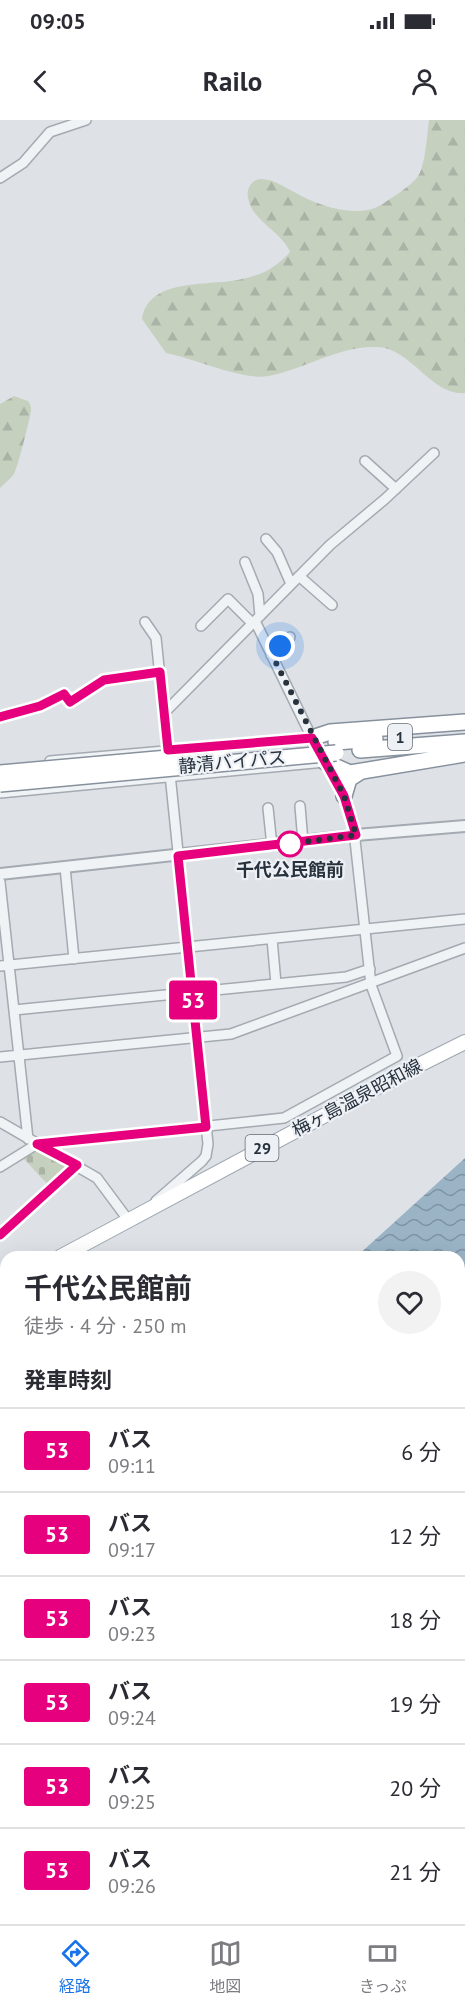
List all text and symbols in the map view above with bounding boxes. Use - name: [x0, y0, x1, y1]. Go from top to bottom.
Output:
- text: 09:05: [30, 7, 86, 35]
- text: Railo: [203, 64, 262, 98]
- icon: back: [24, 65, 57, 98]
- icon: person: [408, 65, 441, 98]
- your location: [265, 631, 295, 661]
- road number: 1: [388, 724, 412, 750]
- street label: 静清バイパス: [177, 745, 287, 778]
- marker: 千代公民館前: [277, 831, 303, 857]
- place label: 千代公民館前: [236, 858, 344, 881]
- line badge: 53: [166, 980, 220, 1020]
- text: 53: [181, 987, 205, 1014]
- street label: 梅ヶ島温泉昭和線: [288, 1054, 426, 1142]
- road number: 29: [246, 1135, 278, 1161]
- text: 千代公民館前: [24, 1269, 192, 1306]
- button: heart: [378, 1271, 441, 1334]
- text: 徒歩 · 4 分 · 250 m: [24, 1313, 187, 1339]
- text: 発車時刻: [24, 1366, 112, 1394]
- text: バス: [108, 1425, 152, 1453]
- text: 53: [45, 1437, 69, 1464]
- text: 6 分: [401, 1438, 441, 1466]
- text: 09:11: [108, 1453, 156, 1479]
- text: バス: [108, 1509, 152, 1537]
- text: 53: [45, 1521, 69, 1548]
- text: 12 分: [389, 1522, 441, 1550]
- text: 09:17: [108, 1537, 156, 1563]
- text: バス: [108, 1593, 152, 1621]
- text: 53: [45, 1605, 69, 1632]
- text: 18 分: [389, 1606, 441, 1634]
- text: 09:23: [108, 1621, 156, 1647]
- text: バス: [108, 1677, 152, 1705]
- text: 53: [45, 1689, 69, 1716]
- text: 19 分: [389, 1690, 441, 1718]
- text: 09:24: [108, 1705, 156, 1731]
- text: バス: [108, 1761, 152, 1789]
- text: 53: [45, 1773, 69, 1800]
- text: 20 分: [389, 1774, 441, 1802]
- text: 09:25: [108, 1789, 156, 1815]
- text: バス: [108, 1845, 152, 1873]
- text: 53: [45, 1857, 69, 1884]
- text: 21 分: [389, 1858, 441, 1886]
- text: 09:26: [108, 1873, 156, 1899]
- tab: 経路: [59, 1937, 92, 1997]
- tab: 地図: [209, 1937, 242, 1997]
- tab: きっぷ: [359, 1937, 406, 1997]

